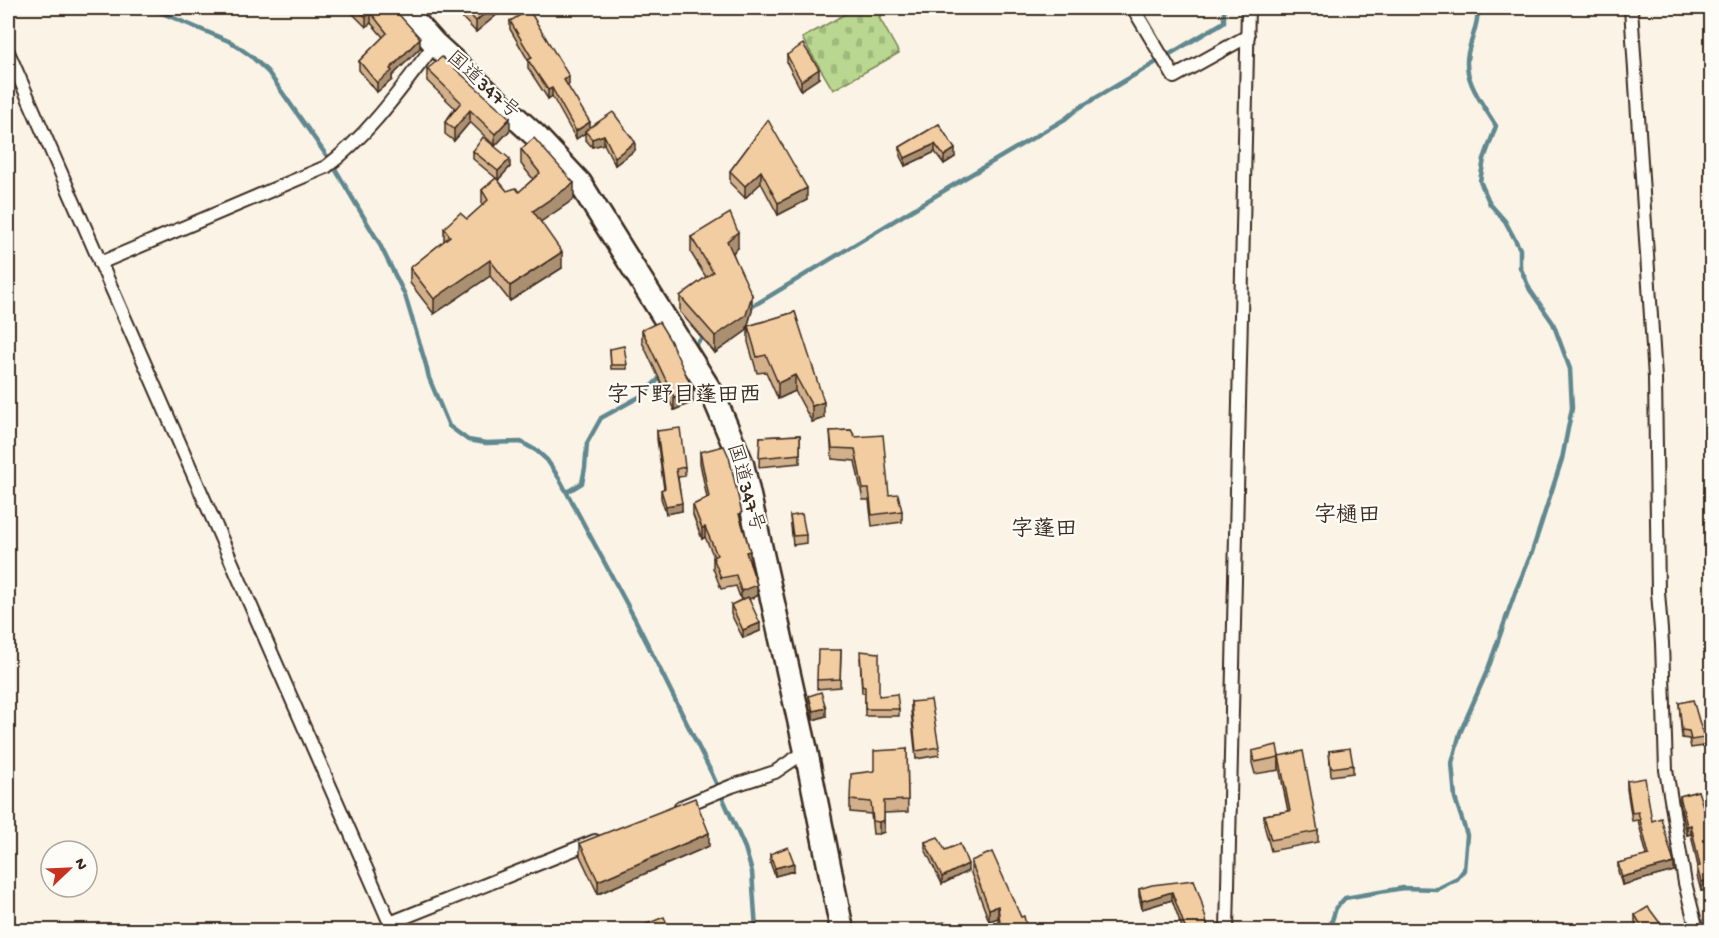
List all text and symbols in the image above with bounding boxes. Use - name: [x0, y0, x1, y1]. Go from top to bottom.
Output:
- street label: 国道347号: [441, 47, 524, 125]
- district label: 字下野目蓬田西: [607, 382, 761, 410]
- street label: 国道347号: [721, 441, 768, 535]
- district label: 字樋田: [1314, 502, 1380, 530]
- district label: 字蓬田: [1011, 516, 1077, 544]
- north arrow: [39, 839, 99, 899]
- text: N: [69, 856, 91, 874]

